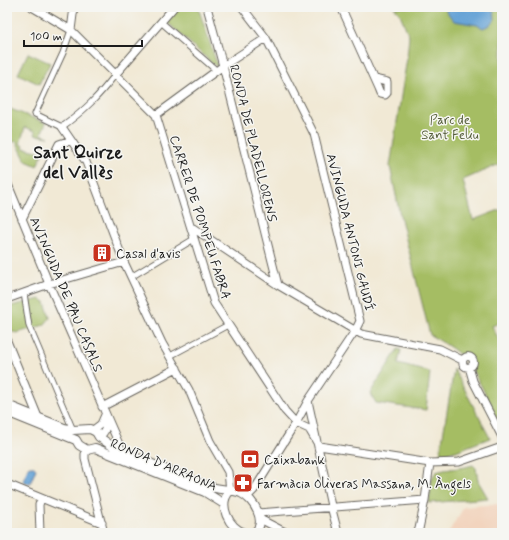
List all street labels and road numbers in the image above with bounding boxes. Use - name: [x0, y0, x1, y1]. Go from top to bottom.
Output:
- street label: RONDA DE PLADELLORENS: [225, 63, 281, 225]
- street label: CARRER DE POMPEU FABRA: [165, 133, 234, 302]
- street label: AVINGUDA ANTONI GAUDÍ: [322, 152, 378, 313]
- street label: AVINGUDA DE PAU CASALS: [25, 214, 106, 375]
- street label: RONDA D'ARRAONA: [108, 435, 219, 495]

